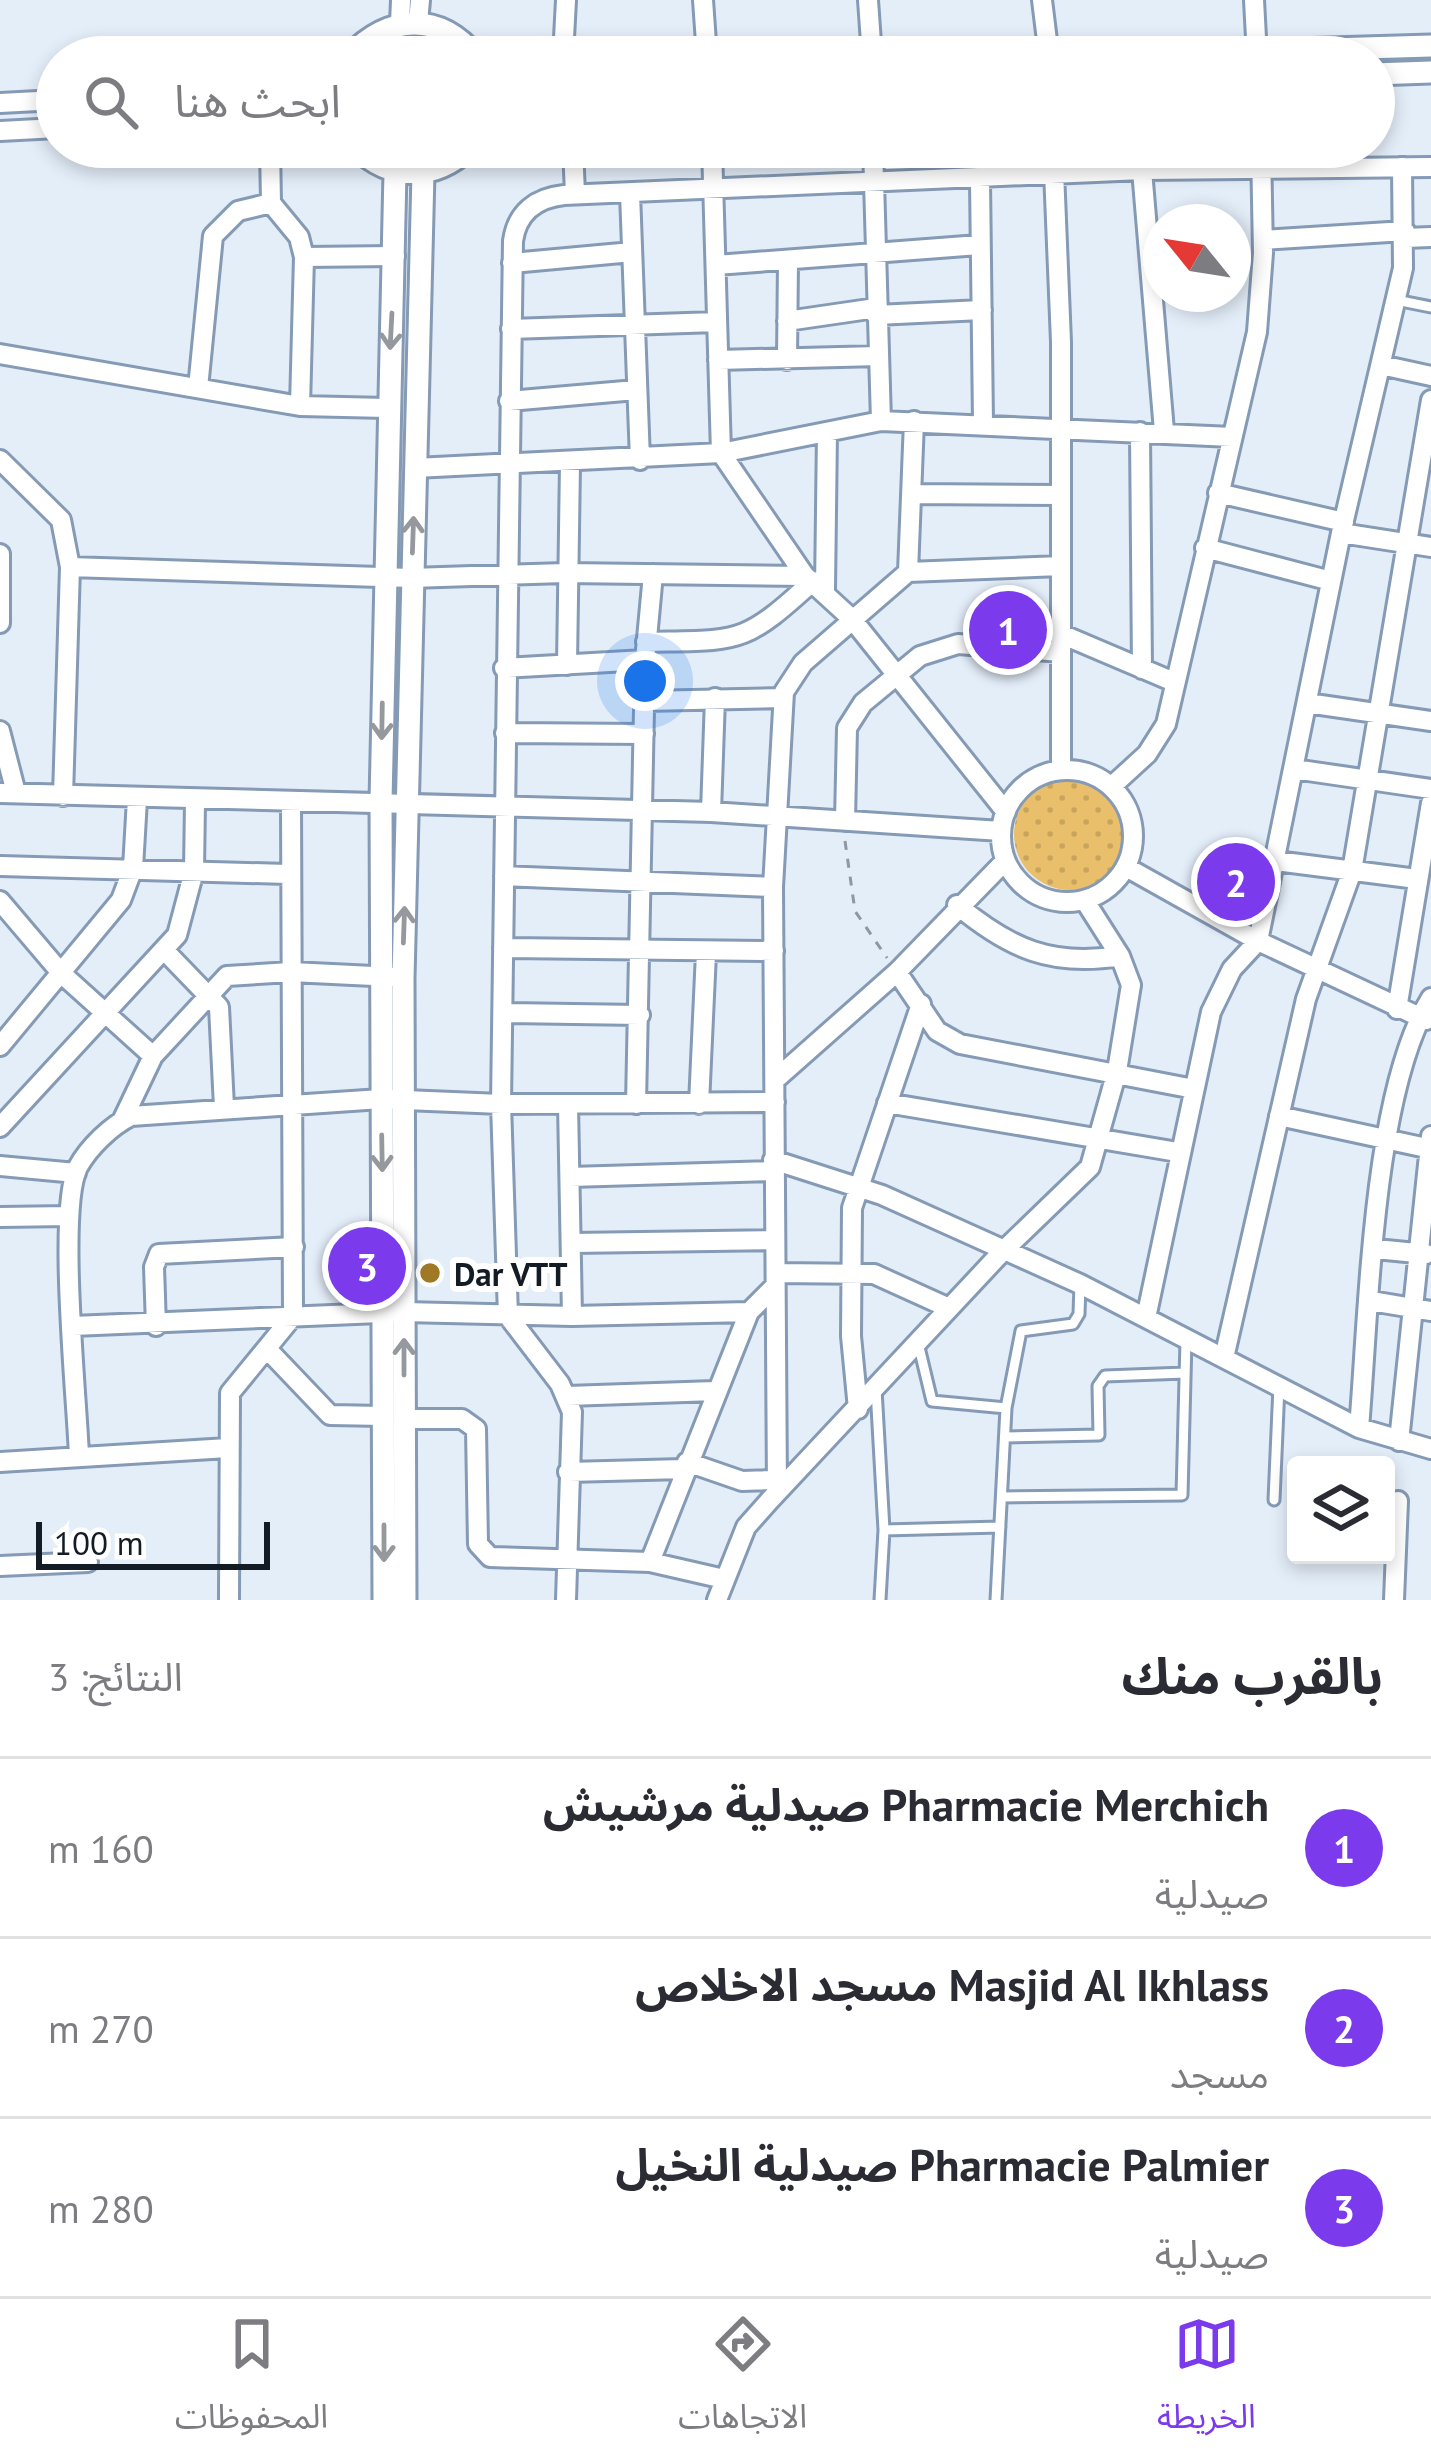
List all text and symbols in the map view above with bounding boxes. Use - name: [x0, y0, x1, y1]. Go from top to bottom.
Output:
- search box: [36, 36, 1395, 168]
- icon: search: [78, 69, 144, 135]
- text: ابحث هنا: [174, 71, 341, 129]
- north arrow: [1143, 204, 1251, 312]
- one-way arrow: [379, 311, 402, 350]
- one-way arrow: [402, 516, 425, 555]
- pin: 1: [969, 585, 1047, 675]
- your location: [615, 651, 675, 711]
- one-way arrow: [371, 701, 394, 740]
- pin: 2: [1197, 837, 1275, 927]
- one-way arrow: [393, 906, 416, 945]
- one-way arrow: [371, 1133, 393, 1172]
- pin: 3: [328, 1221, 406, 1311]
- place label: Dar VTT: [454, 1252, 568, 1295]
- marker: Dar VTT: [417, 1260, 443, 1286]
- one-way arrow: [393, 1338, 415, 1377]
- map controls: [1287, 1456, 1395, 1564]
- button: layers: [1287, 1456, 1395, 1564]
- scale bar: [36, 1516, 270, 1569]
- text: 100 m: [54, 1521, 144, 1564]
- one-way arrow: [373, 1523, 395, 1562]
- text: بالقرب منك: [1121, 1642, 1383, 1708]
- text: النتائج: 3: [48, 1651, 183, 1702]
- text: Pharmacie Merchich صيدلية مرشيش: [543, 1775, 1269, 1833]
- text: 160 m: [48, 1823, 154, 1874]
- text: 1: [1333, 1823, 1355, 1874]
- text: صيدلية: [1155, 1868, 1269, 1919]
- text: Masjid Al Ikhlass مسجد الاخلاص: [635, 1955, 1269, 2013]
- text: 270 m: [48, 2003, 154, 2054]
- text: 2: [1333, 2003, 1355, 2054]
- text: مسجد: [1170, 2048, 1269, 2099]
- text: Pharmacie Palmier صيدلية النخيل: [615, 2135, 1269, 2193]
- text: 280 m: [48, 2183, 154, 2234]
- text: 3: [1333, 2183, 1355, 2234]
- text: صيدلية: [1155, 2228, 1269, 2279]
- tab: المحفوظات: [175, 2311, 328, 2452]
- tab: الاتجاهات: [678, 2311, 807, 2452]
- tab: الخريطة: [1157, 2311, 1256, 2452]

